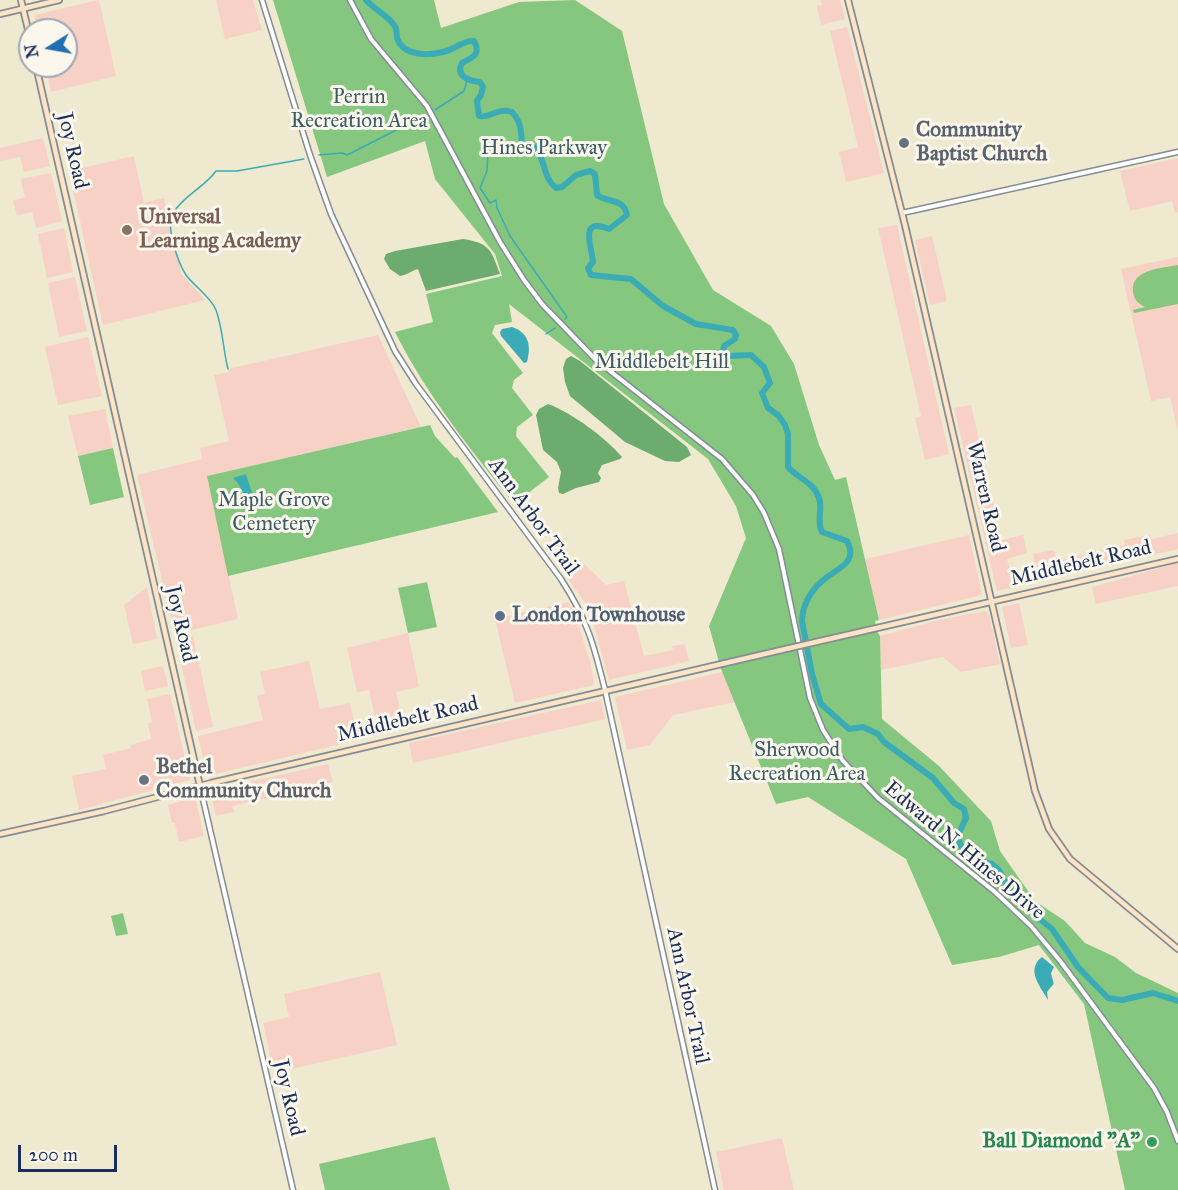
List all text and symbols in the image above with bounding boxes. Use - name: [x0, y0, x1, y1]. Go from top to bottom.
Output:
- north arrow: [18, 18, 78, 78]
- text: N: [21, 43, 42, 60]
- park label: Perrin Recreation Area: [291, 85, 427, 135]
- street label: Joy Road: [51, 110, 93, 192]
- place label: Community Baptist Church: [916, 118, 1047, 168]
- park label: Hines Parkway: [481, 136, 607, 162]
- marker: Community Baptist Church: [897, 136, 911, 150]
- place label: Universal Learning Academy: [139, 205, 301, 255]
- marker: Universal Learning Academy: [120, 223, 134, 237]
- park label: Middlebelt Hill: [595, 350, 729, 376]
- street label: Warren Road: [960, 439, 1010, 555]
- street label: Ann Arbor Trail: [482, 453, 584, 581]
- park label: Maple Grove Cemetery: [218, 488, 330, 538]
- street label: Middlebelt Road: [1008, 536, 1154, 592]
- street label: Joy Road: [159, 583, 201, 665]
- place label: London Townhouse: [512, 603, 685, 629]
- marker: London Townhouse: [493, 609, 507, 623]
- street label: Middlebelt Road: [335, 692, 481, 748]
- park label: Sherwood Recreation Area: [729, 738, 865, 788]
- place label: Bethel Community Church: [156, 755, 332, 805]
- marker: Bethel Community Church: [137, 773, 151, 787]
- street label: Edward N. Hines Drive: [879, 776, 1049, 926]
- street label: Ann Arbor Trail: [660, 926, 714, 1066]
- street label: Joy Road: [267, 1057, 309, 1139]
- place label: Ball Diamond "A": [982, 1129, 1140, 1155]
- scale bar: [21, 1133, 120, 1171]
- marker: Ball Diamond "A": [1145, 1135, 1159, 1149]
- text: 200 m: [29, 1144, 78, 1166]

